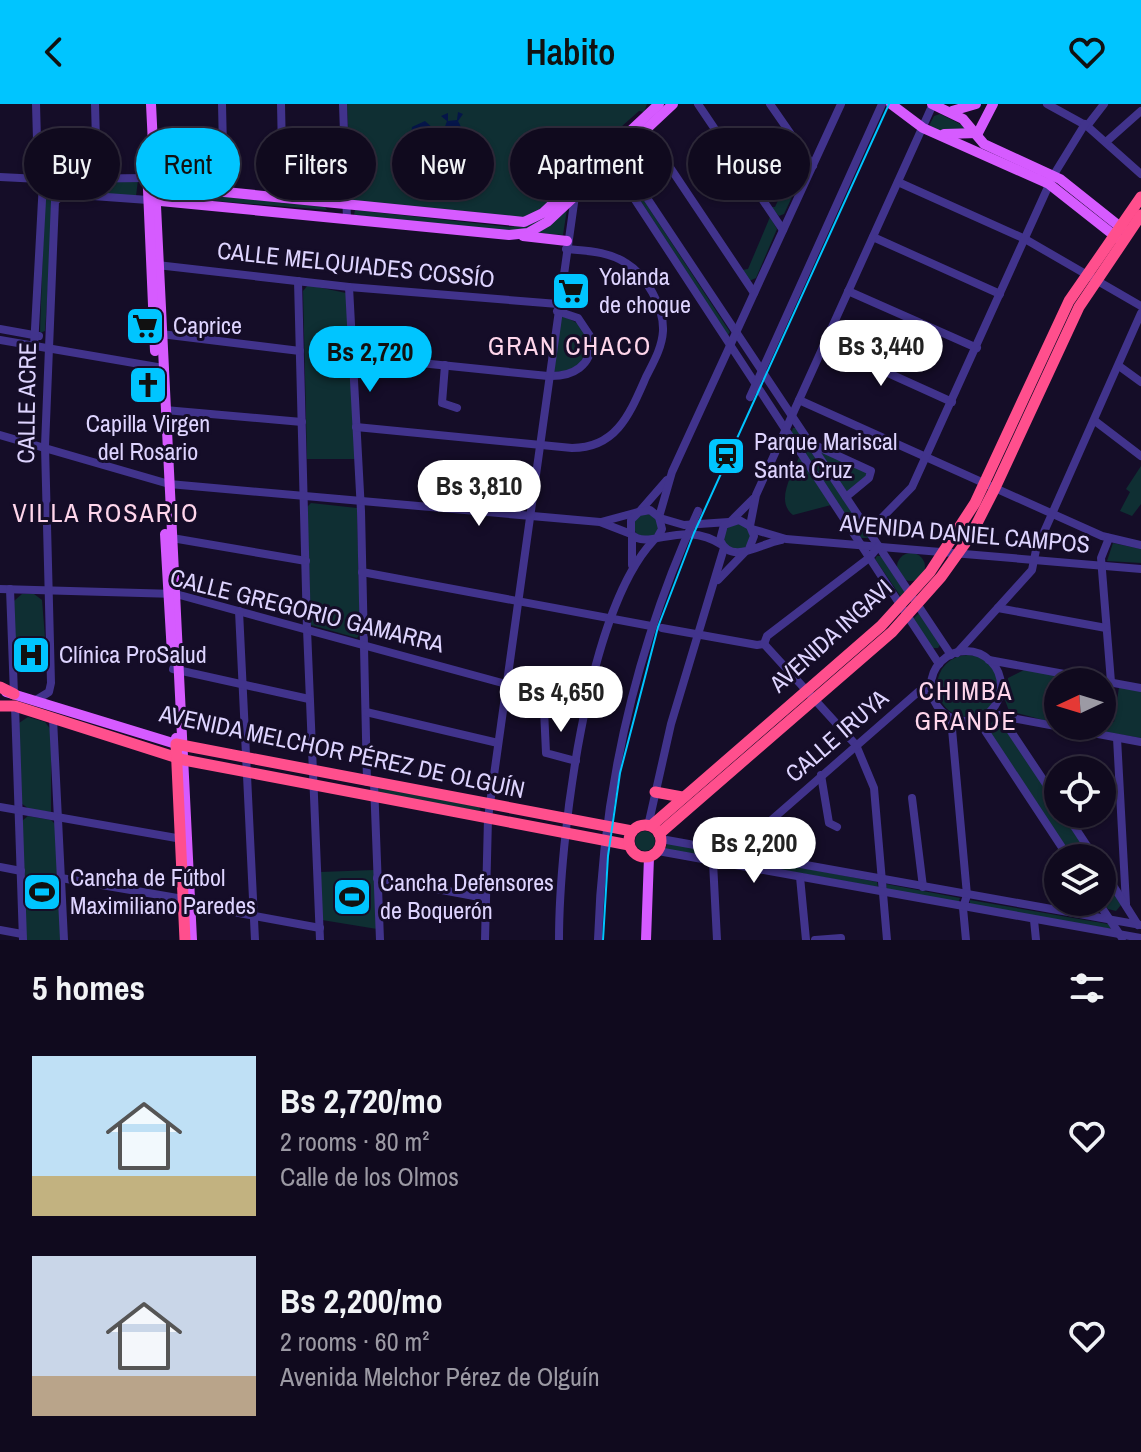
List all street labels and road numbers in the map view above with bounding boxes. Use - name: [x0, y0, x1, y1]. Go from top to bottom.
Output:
- street label: CALLE MELQUIADES COSSÍO: [216, 234, 496, 294]
- street label: CALLE ACRE: [9, 342, 43, 464]
- street label: AVENIDA DANIEL CAMPOS: [838, 506, 1091, 560]
- street label: CALLE GREGORIO GAMARRA: [167, 561, 448, 660]
- street label: AVENIDA INGAVI: [761, 572, 898, 700]
- street label: CALLE IRUYA: [778, 681, 895, 789]
- street label: AVENIDA MELCHOR PÉREZ DE OLGUÍN: [156, 696, 528, 805]

